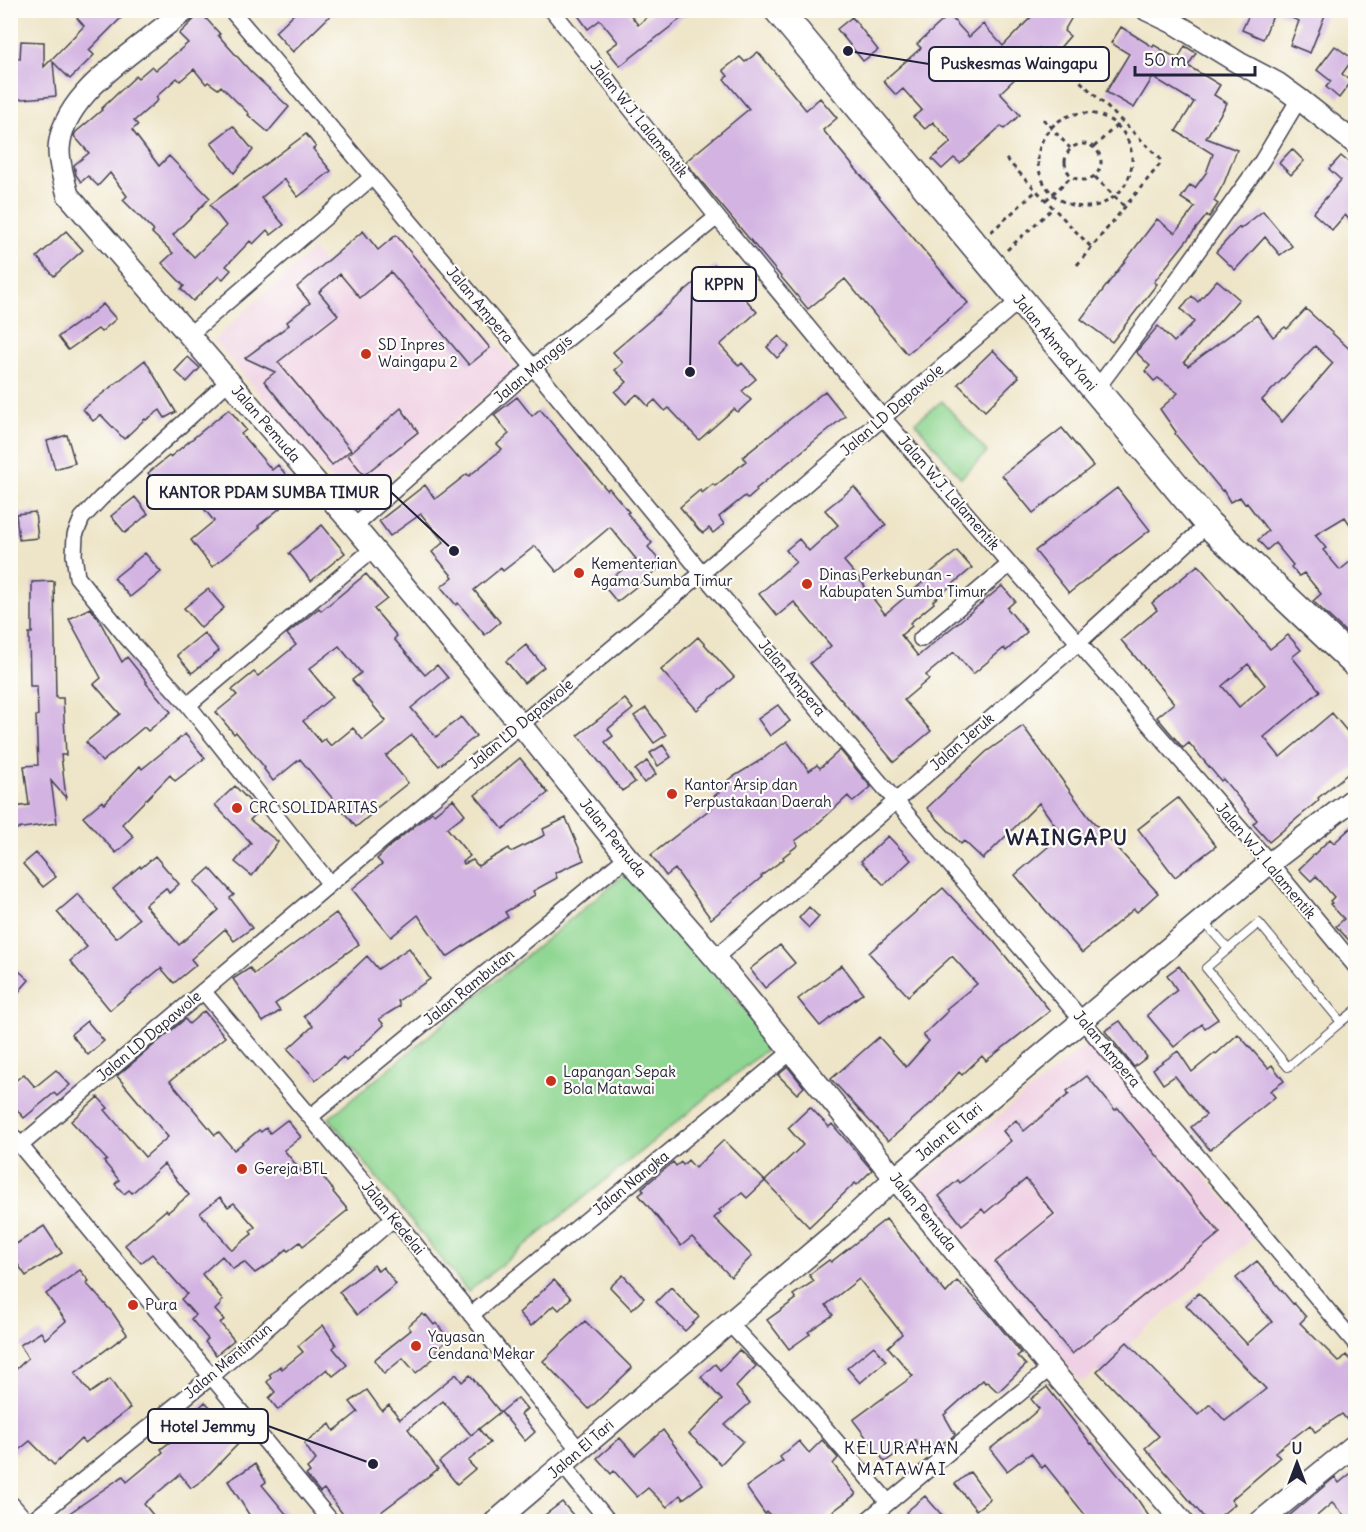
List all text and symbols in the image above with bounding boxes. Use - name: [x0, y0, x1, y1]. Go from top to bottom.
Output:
- scale bar: [1135, 39, 1255, 77]
- callout: Puskesmas Waingapu: [929, 47, 1109, 81]
- text: 50 m: [1144, 48, 1186, 71]
- text: Puskesmas Waingapu: [941, 53, 1098, 74]
- street label: Jalan W.J. Lalamentik: [586, 56, 693, 181]
- street label: Jalan Ampera: [443, 262, 518, 347]
- callout: KPPN: [692, 267, 756, 301]
- text: KPPN: [704, 274, 744, 294]
- street label: Jalan Ahmad Yani: [1009, 290, 1101, 395]
- street label: Jalan Manggis: [490, 330, 576, 407]
- place label: SD Inpres Waingapu 2: [378, 335, 458, 371]
- marker: SD Inpres Waingapu 2: [359, 347, 373, 361]
- street label: Jalan LD Dapawole: [836, 360, 947, 460]
- street label: Jalan Pemuda: [228, 381, 305, 466]
- street label: Jalan W.J. Lalamentik: [895, 432, 1004, 554]
- callout: KANTOR PDAM SUMBA TIMUR: [147, 475, 391, 509]
- text: KANTOR PDAM SUMBA TIMUR: [159, 482, 380, 502]
- place label: Kementerian Agama Sumba Timur: [591, 554, 733, 590]
- place label: Dinas Perkebunan - Kabupaten Sumba Timur: [819, 565, 986, 601]
- marker: Kementerian Agama Sumba Timur: [572, 566, 586, 580]
- marker: Dinas Perkebunan - Kabupaten Sumba Timur: [800, 577, 814, 591]
- street label: Jalan Ampera: [755, 635, 830, 720]
- street label: Jalan LD Dapawole: [465, 674, 577, 773]
- street label: Jalan Jeruk: [926, 708, 998, 775]
- place label: Kantor Arsip dan Perpustakaan Daerah: [684, 775, 832, 811]
- marker: Kantor Arsip dan Perpustakaan Daerah: [665, 787, 679, 801]
- street label: Jalan Pemuda: [576, 794, 651, 881]
- place label: CRC SOLIDARITAS: [249, 798, 378, 817]
- street label: Jalan W.J. Lalamentik: [1212, 799, 1321, 923]
- marker: CRC SOLIDARITAS: [230, 801, 244, 815]
- district label: WAINGAPU: [1005, 824, 1129, 851]
- street label: Jalan Rambutan: [420, 944, 518, 1029]
- street label: Jalan LD Dapawole: [93, 986, 205, 1085]
- street label: Jalan Ampera: [1070, 1006, 1145, 1091]
- place label: Lapangan Sepak Bola Matawai: [563, 1062, 676, 1098]
- marker: Lapangan Sepak Bola Matawai: [544, 1074, 558, 1088]
- street label: Jalan El Tari: [912, 1098, 986, 1165]
- street label: Jalan Nangka: [589, 1146, 673, 1219]
- place label: Gereja BTL: [254, 1159, 328, 1178]
- marker: Gereja BTL: [235, 1162, 249, 1176]
- street label: Jalan Pemuda: [886, 1168, 961, 1255]
- street label: Jalan Kedelai: [358, 1177, 429, 1258]
- place label: Pura: [145, 1295, 178, 1314]
- marker: Pura: [126, 1298, 140, 1312]
- street label: Jalan Mentimun: [180, 1318, 275, 1403]
- place label: Yayasan Cendana Mekar: [428, 1327, 535, 1363]
- marker: Yayasan Cendana Mekar: [409, 1339, 423, 1353]
- callout: Hotel Jemmy: [148, 1409, 268, 1443]
- street label: Jalan El Tari: [544, 1415, 617, 1482]
- text: Hotel Jemmy: [160, 1416, 256, 1437]
- north arrow: [1267, 1433, 1327, 1493]
- district label: KELURAHAN MATAWAI: [844, 1436, 960, 1480]
- text: U: [1292, 1438, 1302, 1458]

